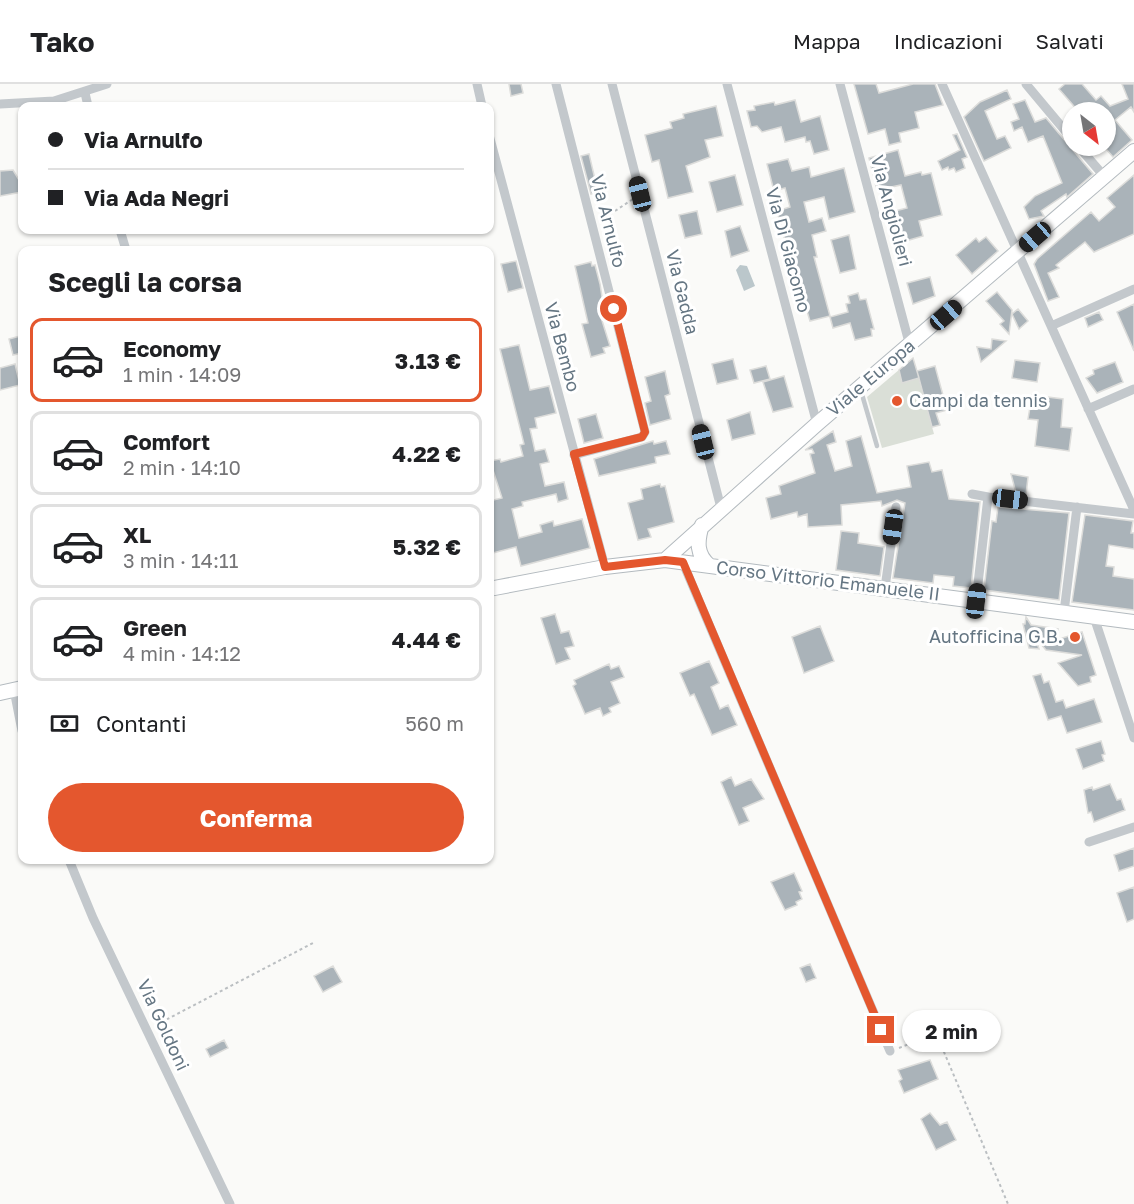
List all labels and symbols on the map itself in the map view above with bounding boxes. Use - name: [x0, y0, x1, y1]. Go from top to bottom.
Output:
- north arrow: [1062, 102, 1116, 156]
- street label: Via Angiolieri: [867, 153, 917, 269]
- street label: Via Arnulfo: [587, 172, 631, 270]
- car: [627, 174, 653, 214]
- street label: Via Di Giacomo: [762, 185, 816, 315]
- car: [1016, 218, 1054, 256]
- street label: Via Gadda: [662, 247, 704, 336]
- route start: [600, 295, 627, 322]
- car: [927, 296, 965, 334]
- street label: Via Bembo: [540, 300, 585, 394]
- street label: Viale Europa: [822, 334, 919, 420]
- place label: Campi da tennis: [909, 389, 1048, 411]
- marker: Campi da tennis: [890, 394, 904, 408]
- car: [690, 422, 716, 462]
- car: [991, 488, 1029, 510]
- car: [882, 508, 904, 546]
- street label: Corso Vittorio Emanuele II: [715, 555, 941, 605]
- car: [965, 582, 987, 620]
- place label: Autofficina G.B.: [929, 625, 1063, 647]
- marker: Autofficina G.B.: [1068, 630, 1082, 644]
- street label: Via Goldoni: [133, 975, 195, 1074]
- callout: 2 min: [902, 1009, 1001, 1051]
- route end: [867, 1016, 894, 1043]

